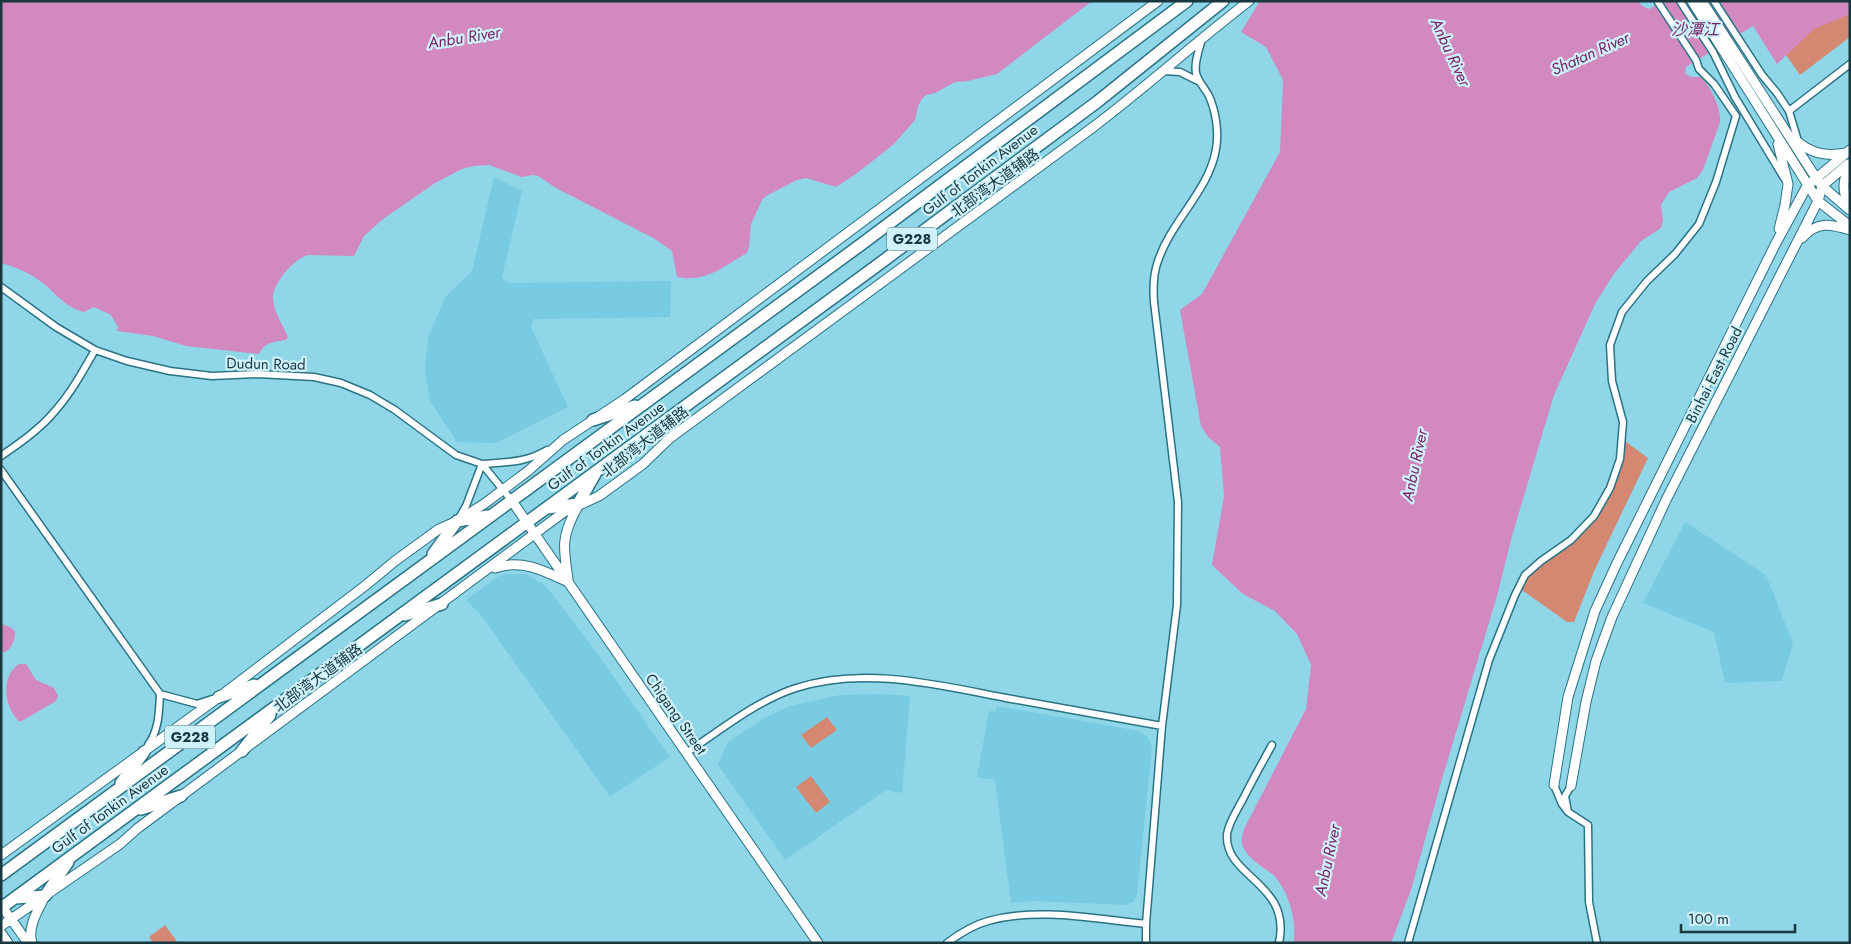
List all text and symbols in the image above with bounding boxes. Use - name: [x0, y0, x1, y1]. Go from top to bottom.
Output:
- water label: Anbu River: [1424, 13, 1477, 92]
- water label: 沙潭江: [1671, 18, 1721, 41]
- water label: Anbu River: [425, 20, 503, 55]
- water label: Shatan River: [1547, 25, 1635, 81]
- street label: Gulf of Tonkin Avenue: [918, 119, 1043, 221]
- street label: 北部湾大道辅路: [946, 143, 1044, 223]
- road number: G228: [887, 228, 937, 250]
- street label: Binhai East Road: [1680, 323, 1748, 427]
- street label: Dudun Road: [226, 352, 306, 376]
- street label: Gulf of Tonkin Avenue: [543, 396, 669, 496]
- street label: 北部湾大道辅路: [597, 401, 693, 483]
- water label: Anbu River: [1395, 425, 1434, 504]
- street label: 北部湾大道辅路: [269, 638, 367, 718]
- street label: Chigang Street: [640, 669, 712, 759]
- road number: G228: [165, 726, 215, 749]
- street label: Gulf of Tonkin Avenue: [47, 759, 173, 859]
- water label: Anbu River: [1308, 820, 1347, 899]
- scale bar: [1681, 902, 1795, 934]
- text: 100 m: [1688, 908, 1729, 930]

